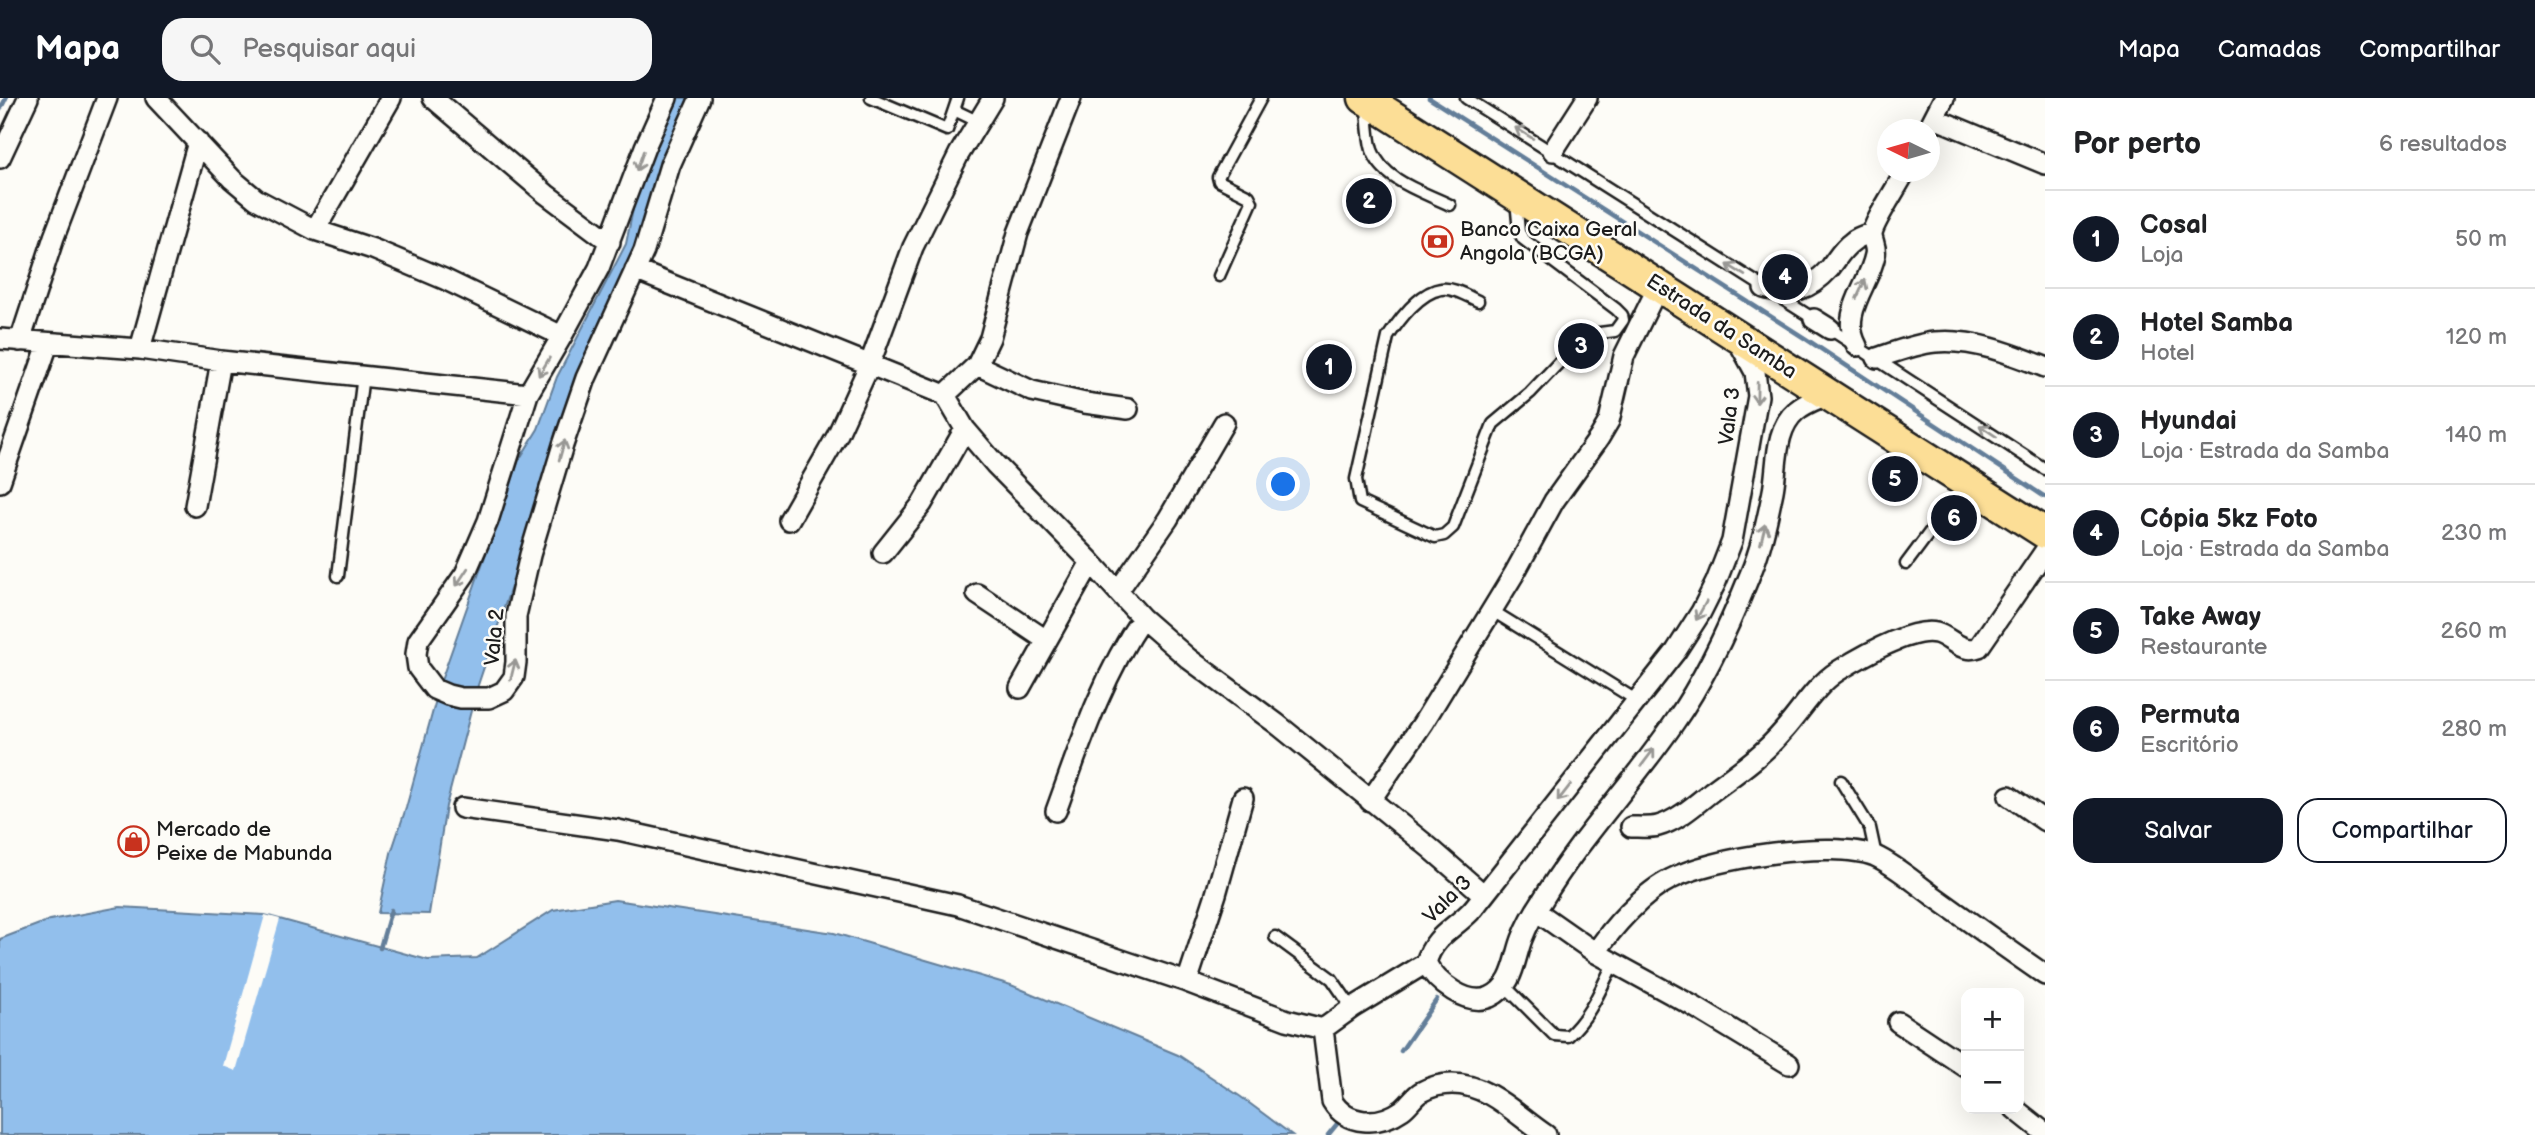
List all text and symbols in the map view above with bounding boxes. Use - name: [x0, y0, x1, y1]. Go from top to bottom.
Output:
- search box: [162, 18, 652, 81]
- text: Mapa: [35, 29, 120, 69]
- icon: search: [186, 30, 224, 68]
- text: Pesquisar aqui: [242, 34, 416, 65]
- text: Mapa: [2118, 35, 2180, 64]
- text: Camadas: [2218, 35, 2321, 64]
- text: Compartilhar: [2359, 35, 2500, 64]
- north arrow: [1877, 119, 1940, 182]
- one-way arrow: [1515, 126, 1535, 140]
- text: Por perto: [2073, 126, 2201, 162]
- text: 6 resultados: [2379, 130, 2507, 158]
- one-way arrow: [633, 149, 645, 171]
- pin: 2: [1346, 175, 1392, 227]
- text: Cosal: [2140, 210, 2208, 241]
- place label: Banco Caixa Geral Angola (BCGA): [1460, 217, 1637, 266]
- bank icon: Banco Caixa Geral Angola (BCGA): [1420, 224, 1454, 258]
- text: 1: [2091, 225, 2101, 253]
- text: 50 m: [2455, 225, 2507, 253]
- text: Loja: [2140, 241, 2184, 269]
- pin: 4: [1762, 251, 1808, 303]
- one-way arrow: [1726, 263, 1746, 277]
- street label: Estrada da Samba: [1642, 268, 1802, 384]
- one-way arrow: [1855, 279, 1869, 300]
- text: Hotel Samba: [2140, 308, 2293, 339]
- pin: 3: [1558, 320, 1604, 372]
- text: 2: [2089, 323, 2103, 351]
- text: 120 m: [2446, 323, 2507, 351]
- text: Hotel: [2140, 339, 2195, 367]
- pin: 1: [1306, 341, 1352, 393]
- one-way arrow: [537, 356, 551, 376]
- one-way arrow: [1750, 381, 1764, 404]
- street label: Vala 3: [1714, 386, 1745, 446]
- text: Hyundai: [2140, 406, 2237, 437]
- text: 3: [2089, 421, 2103, 449]
- text: 140 m: [2445, 421, 2507, 449]
- one-way arrow: [1979, 424, 1998, 439]
- text: Loja · Estrada da Samba: [2140, 437, 2390, 465]
- one-way arrow: [557, 439, 570, 461]
- pin: 5: [1872, 453, 1918, 505]
- your location: [1266, 467, 1300, 501]
- pin: 6: [1931, 492, 1977, 544]
- text: Cópia 5kz Foto: [2140, 504, 2318, 535]
- text: 4: [2089, 519, 2103, 547]
- text: 230 m: [2441, 519, 2507, 547]
- one-way arrow: [1757, 523, 1770, 546]
- text: Loja · Estrada da Samba: [2140, 535, 2390, 563]
- one-way arrow: [454, 567, 468, 587]
- one-way arrow: [1693, 601, 1707, 621]
- text: Take Away: [2140, 602, 2261, 633]
- street label: Vala 2: [480, 607, 510, 667]
- text: 5: [2089, 617, 2103, 645]
- text: 260 m: [2441, 617, 2507, 645]
- text: Restaurante: [2140, 633, 2267, 661]
- one-way arrow: [507, 659, 521, 682]
- text: Permuta: [2140, 700, 2240, 731]
- text: 6: [2089, 715, 2103, 743]
- text: 280 m: [2441, 715, 2507, 743]
- text: Escritório: [2140, 731, 2239, 759]
- one-way arrow: [1641, 748, 1656, 767]
- one-way arrow: [1557, 783, 1572, 802]
- button: Salvar: [2073, 798, 2283, 863]
- button: Compartilhar: [2297, 798, 2507, 863]
- place label: Mercado de Peixe de Mabunda: [156, 817, 332, 866]
- shop icon: Mercado de Peixe de Mabunda: [116, 824, 150, 858]
- street label: Vala 3: [1418, 870, 1477, 929]
- map controls: [1961, 988, 2024, 1114]
- button: +: [1961, 988, 2024, 1051]
- button: −: [1961, 1051, 2024, 1114]

